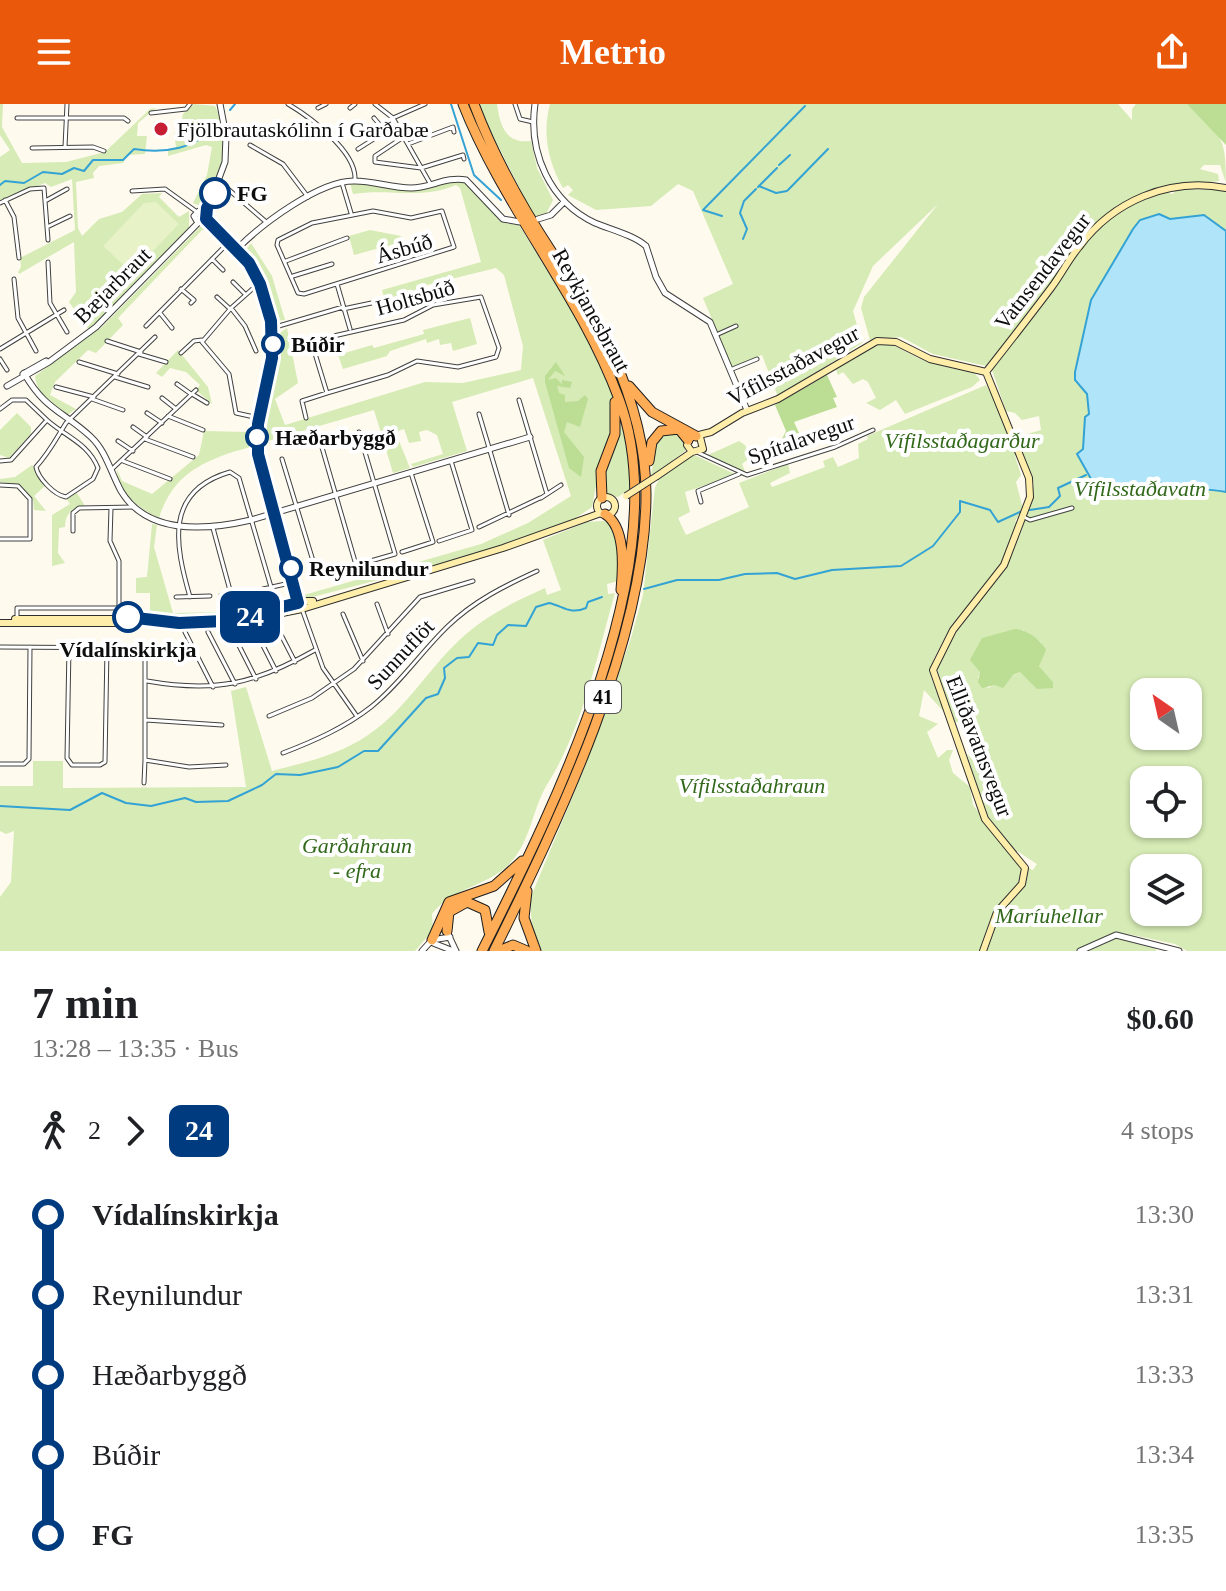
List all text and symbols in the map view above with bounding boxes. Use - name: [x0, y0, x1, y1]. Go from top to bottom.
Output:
- icon: menu: [32, 30, 76, 74]
- icon: share: [1150, 30, 1194, 74]
- text: Metrio: [560, 32, 666, 72]
- place label: Fjölbrautaskólinn í Garðabæ: [177, 117, 429, 142]
- marker: Fjölbrautaskólinn í Garðabæ: [152, 120, 170, 138]
- marker: FG: [200, 178, 230, 208]
- place label: FG: [237, 181, 268, 206]
- street label: Vatnsendavegur: [989, 208, 1096, 334]
- street label: Ásbúð: [373, 229, 435, 268]
- street label: Bæjarbraut: [69, 242, 156, 329]
- street label: Reykjanesbraut: [547, 244, 636, 376]
- street label: Holtsbúð: [373, 274, 457, 321]
- street label: Vífilsstaðavegur: [723, 320, 864, 411]
- place label: Búðir: [291, 332, 345, 357]
- marker: Búðir: [262, 333, 284, 355]
- street label: Spítalavegur: [745, 409, 858, 469]
- place label: Hæðarbyggð: [275, 425, 396, 450]
- marker: Hæðarbyggð: [246, 426, 268, 448]
- park label: Vífilsstaðagarður: [884, 428, 1040, 453]
- park label: Vífilsstaðavatn: [1074, 476, 1206, 501]
- place label: Reynilundur: [309, 556, 429, 581]
- marker: Reynilundur: [280, 557, 302, 579]
- line badge: 24: [214, 591, 286, 643]
- text: 24: [236, 601, 264, 632]
- marker: Vídalínskirkja: [113, 602, 143, 632]
- street label: Sunnuflöt: [362, 614, 439, 695]
- place label: Vídalínskirkja: [60, 637, 196, 662]
- street label: Elliðavatnsvegur: [941, 672, 1018, 821]
- north arrow: [1130, 678, 1202, 750]
- map controls: [1130, 678, 1202, 926]
- road number: 41: [585, 681, 621, 713]
- button: locate: [1130, 766, 1202, 838]
- park label: Vífilsstaðahraun: [679, 773, 825, 798]
- park label: Garðahraun - efra: [302, 833, 412, 883]
- button: layers: [1130, 854, 1202, 926]
- park label: Maríuhellar: [994, 903, 1103, 928]
- text: 7 min: [32, 979, 138, 1028]
- text: $0.60: [1127, 1002, 1194, 1035]
- text: 13:28 – 13:35 · Bus: [32, 1034, 239, 1063]
- icon: walk: [32, 1109, 76, 1153]
- icon: forward: [113, 1109, 157, 1153]
- text: 24: [185, 1115, 213, 1146]
- text: 2: [88, 1116, 101, 1145]
- text: 4 stops: [1121, 1116, 1194, 1145]
- text: Vídalínskirkja: [92, 1198, 279, 1231]
- text: 13:30: [1135, 1200, 1194, 1229]
- text: Reynilundur: [92, 1278, 242, 1311]
- text: 13:31: [1135, 1280, 1194, 1309]
- text: Hæðarbyggð: [92, 1358, 247, 1391]
- text: 13:33: [1135, 1360, 1194, 1389]
- text: Búðir: [92, 1438, 160, 1471]
- text: 13:34: [1135, 1440, 1194, 1469]
- text: FG: [92, 1518, 134, 1551]
- text: 13:35: [1135, 1520, 1194, 1549]

